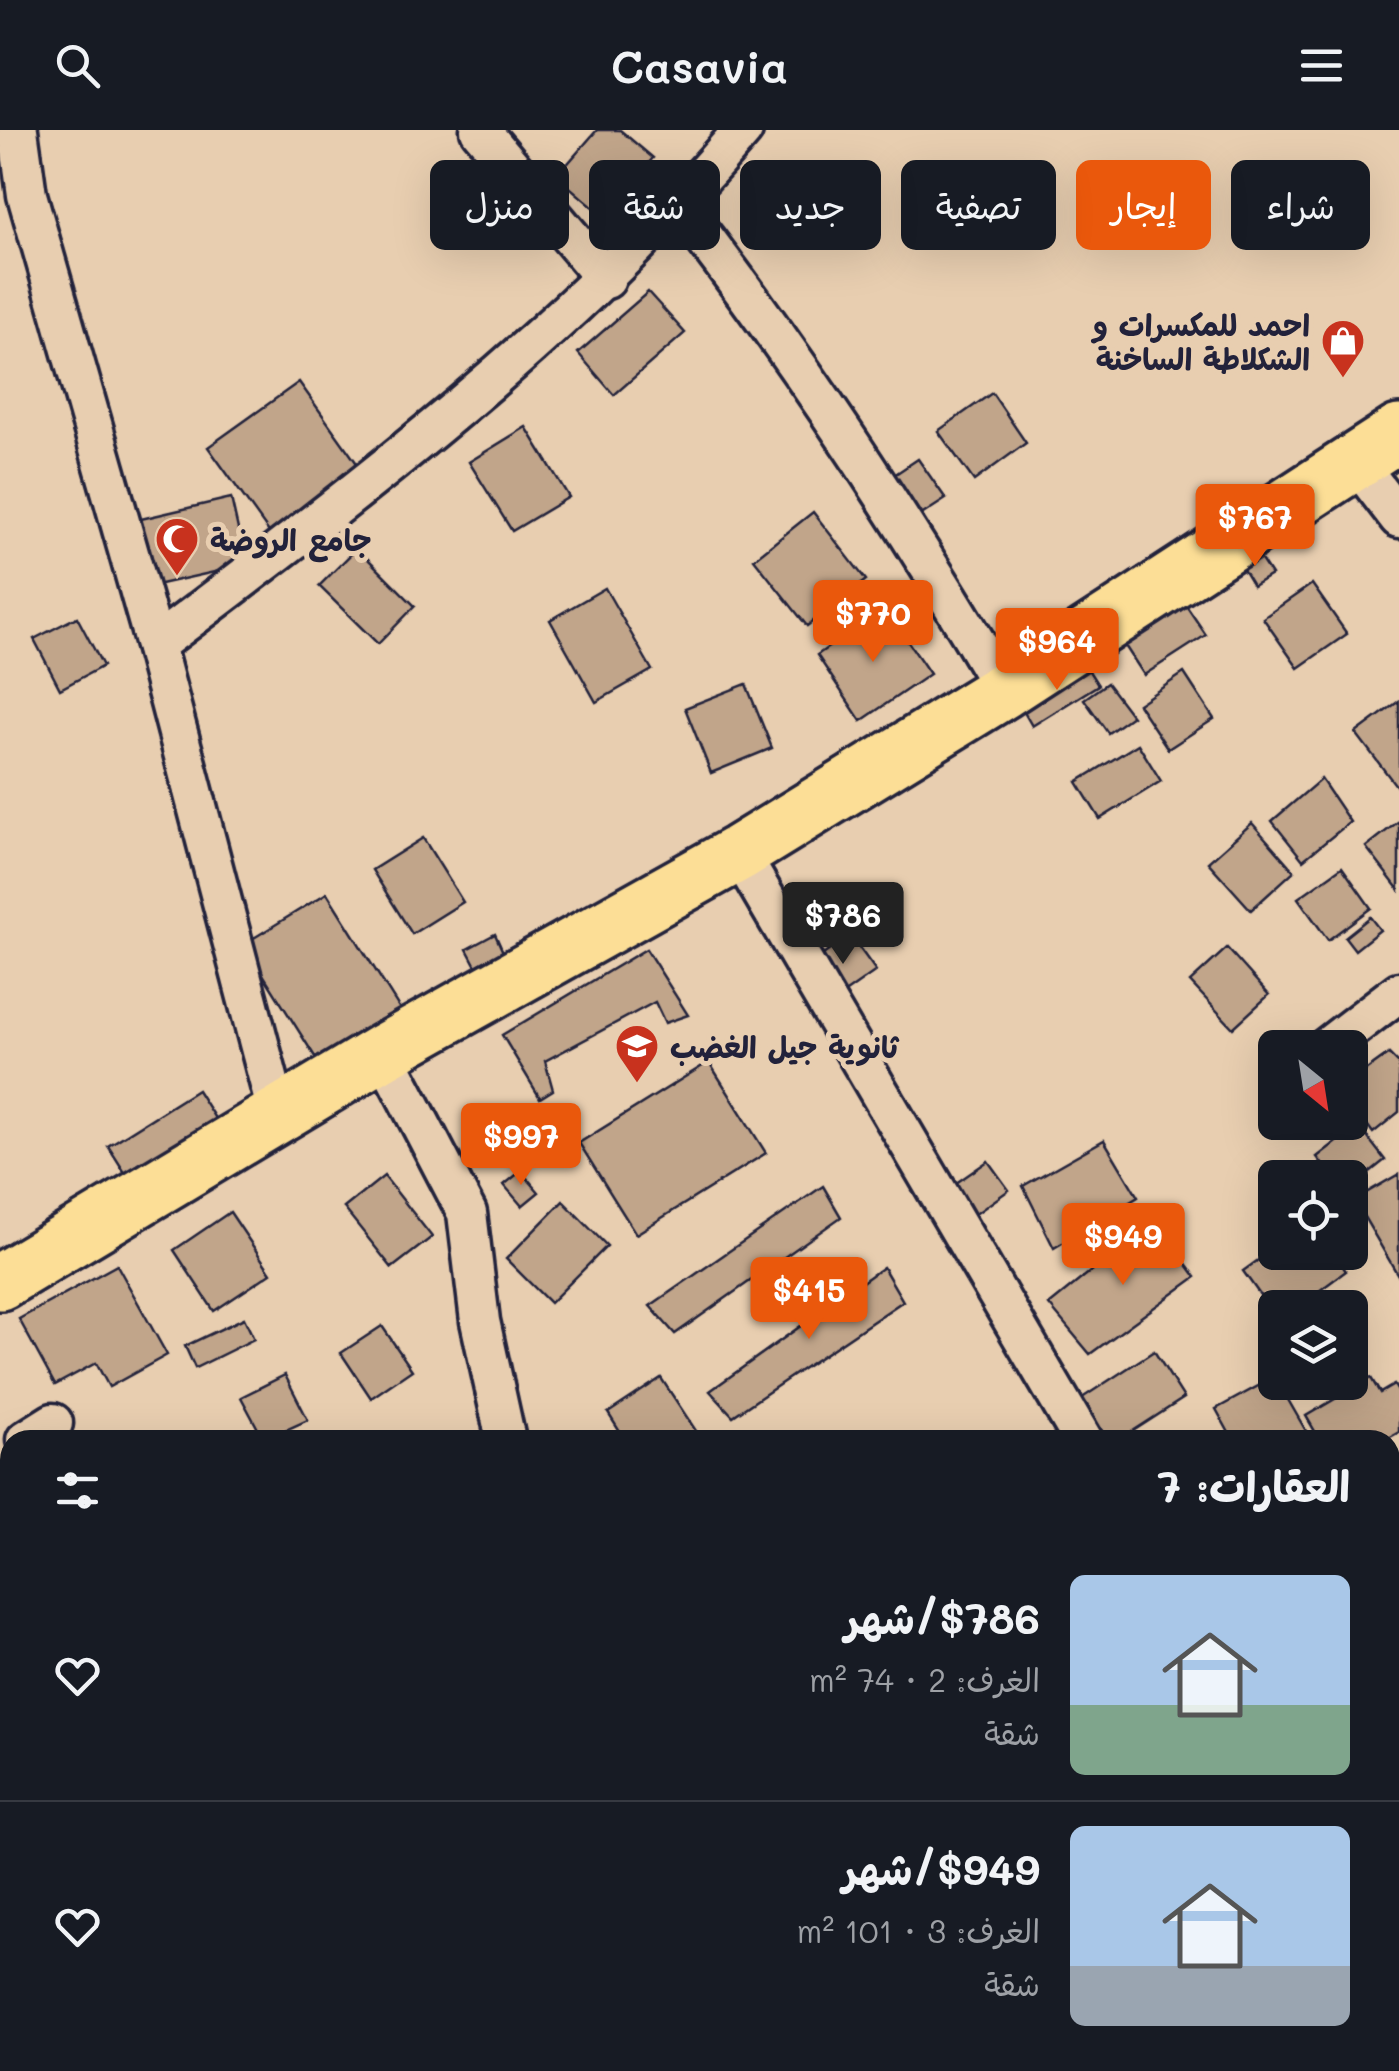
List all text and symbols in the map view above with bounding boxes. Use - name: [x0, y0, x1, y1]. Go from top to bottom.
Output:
- text: Casavia: [611, 36, 788, 94]
- icon: search: [50, 38, 105, 93]
- icon: menu: [1294, 38, 1349, 93]
- chip: منزل: [430, 160, 569, 250]
- chip: شقة: [589, 160, 720, 250]
- chip: جديد: [740, 160, 881, 250]
- chip: تصفية: [901, 160, 1056, 250]
- chip: إيجار: [1076, 160, 1211, 250]
- chip: شراء: [1231, 160, 1370, 250]
- place label: احمد للمكسرات و الشكلاطة الساخنة: [1091, 304, 1310, 378]
- shop icon: احمد للمكسرات و الشكلاطة الساخنة: [1320, 318, 1366, 379]
- pin: $767: [1196, 484, 1314, 569]
- text: $767: [1218, 495, 1292, 537]
- mosque icon: جامع الروضة: [154, 516, 200, 577]
- place label: جامع الروضة: [210, 519, 372, 563]
- pin: $770: [814, 580, 932, 665]
- text: $770: [835, 591, 911, 633]
- pin: $964: [998, 608, 1116, 693]
- text: $964: [1018, 619, 1096, 661]
- pin: $786: [784, 882, 902, 967]
- text: $786: [805, 893, 881, 935]
- school or university icon: ثانوية جيل الغضب: [614, 1023, 660, 1084]
- place label: ثانوية جيل الغضب: [670, 1026, 900, 1067]
- north arrow: [1258, 1030, 1368, 1140]
- map controls: [1258, 1030, 1368, 1400]
- pin: $997: [462, 1103, 580, 1188]
- text: $997: [483, 1114, 559, 1156]
- button: locate: [1258, 1160, 1368, 1270]
- pin: $949: [1064, 1203, 1182, 1288]
- text: $949: [1084, 1214, 1162, 1256]
- pin: $415: [750, 1257, 868, 1342]
- text: $415: [773, 1268, 845, 1310]
- button: layers: [1258, 1290, 1368, 1400]
- text: العقارات: 7: [1157, 1458, 1350, 1513]
- icon: filters: [50, 1463, 105, 1518]
- text: $786/شهر: [845, 1590, 1040, 1645]
- icon: home: [1150, 1615, 1270, 1735]
- icon: heart: [50, 1648, 105, 1703]
- text: الغرف: 2 · 74 m²: [809, 1658, 1040, 1700]
- text: شقة: [984, 1711, 1040, 1753]
- text: $949/شهر: [843, 1841, 1040, 1896]
- icon: home: [1150, 1866, 1270, 1986]
- icon: heart: [50, 1899, 105, 1954]
- text: الغرف: 3 · 101 m²: [797, 1909, 1040, 1951]
- text: شقة: [984, 1962, 1040, 2004]

